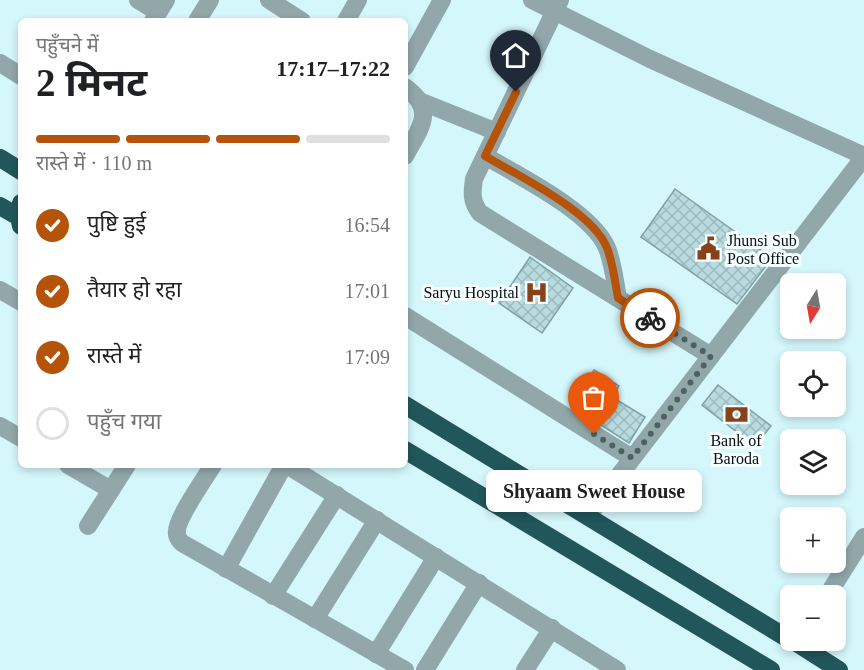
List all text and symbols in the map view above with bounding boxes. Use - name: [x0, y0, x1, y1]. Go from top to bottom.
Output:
- pin: [490, 30, 541, 92]
- text: पहुँचने में: [36, 34, 99, 56]
- icon: home: [499, 39, 532, 72]
- text: 17:17–17:22: [276, 56, 390, 81]
- text: 2 मिनट: [36, 61, 147, 104]
- text: रास्ते में · 110 m: [36, 152, 152, 174]
- icon: check: [36, 209, 69, 242]
- text: पुष्टि हुई: [87, 211, 146, 236]
- text: 16:54: [344, 214, 390, 236]
- place label: Jhunsi Sub Post Office: [727, 232, 799, 267]
- public building icon: Jhunsi Sub Post Office: [696, 236, 722, 262]
- north arrow: [780, 273, 846, 339]
- map controls: [780, 273, 846, 651]
- icon: check: [36, 275, 69, 308]
- text: तैयार हो रहा: [87, 277, 182, 302]
- hospital icon: Saryu Hospital: [524, 279, 550, 305]
- text: 17:01: [344, 280, 390, 302]
- place label: Saryu Hospital: [423, 284, 520, 302]
- courier: [620, 288, 680, 348]
- icon: bike: [634, 302, 667, 335]
- icon: check: [36, 341, 69, 374]
- text: रास्ते में: [87, 343, 141, 368]
- text: 17:09: [344, 346, 390, 368]
- button: locate: [780, 351, 846, 417]
- pin: [568, 372, 619, 434]
- icon: bag: [577, 381, 610, 414]
- bank icon: Bank of Baroda: [723, 402, 749, 428]
- text: पहुँच गया: [87, 409, 162, 434]
- button: layers: [780, 429, 846, 495]
- place label: Bank of Baroda: [710, 432, 762, 467]
- callout: Shyaam Sweet House: [486, 470, 702, 512]
- text: Shyaam Sweet House: [503, 480, 685, 502]
- button: +: [780, 507, 846, 573]
- button: −: [780, 585, 846, 651]

